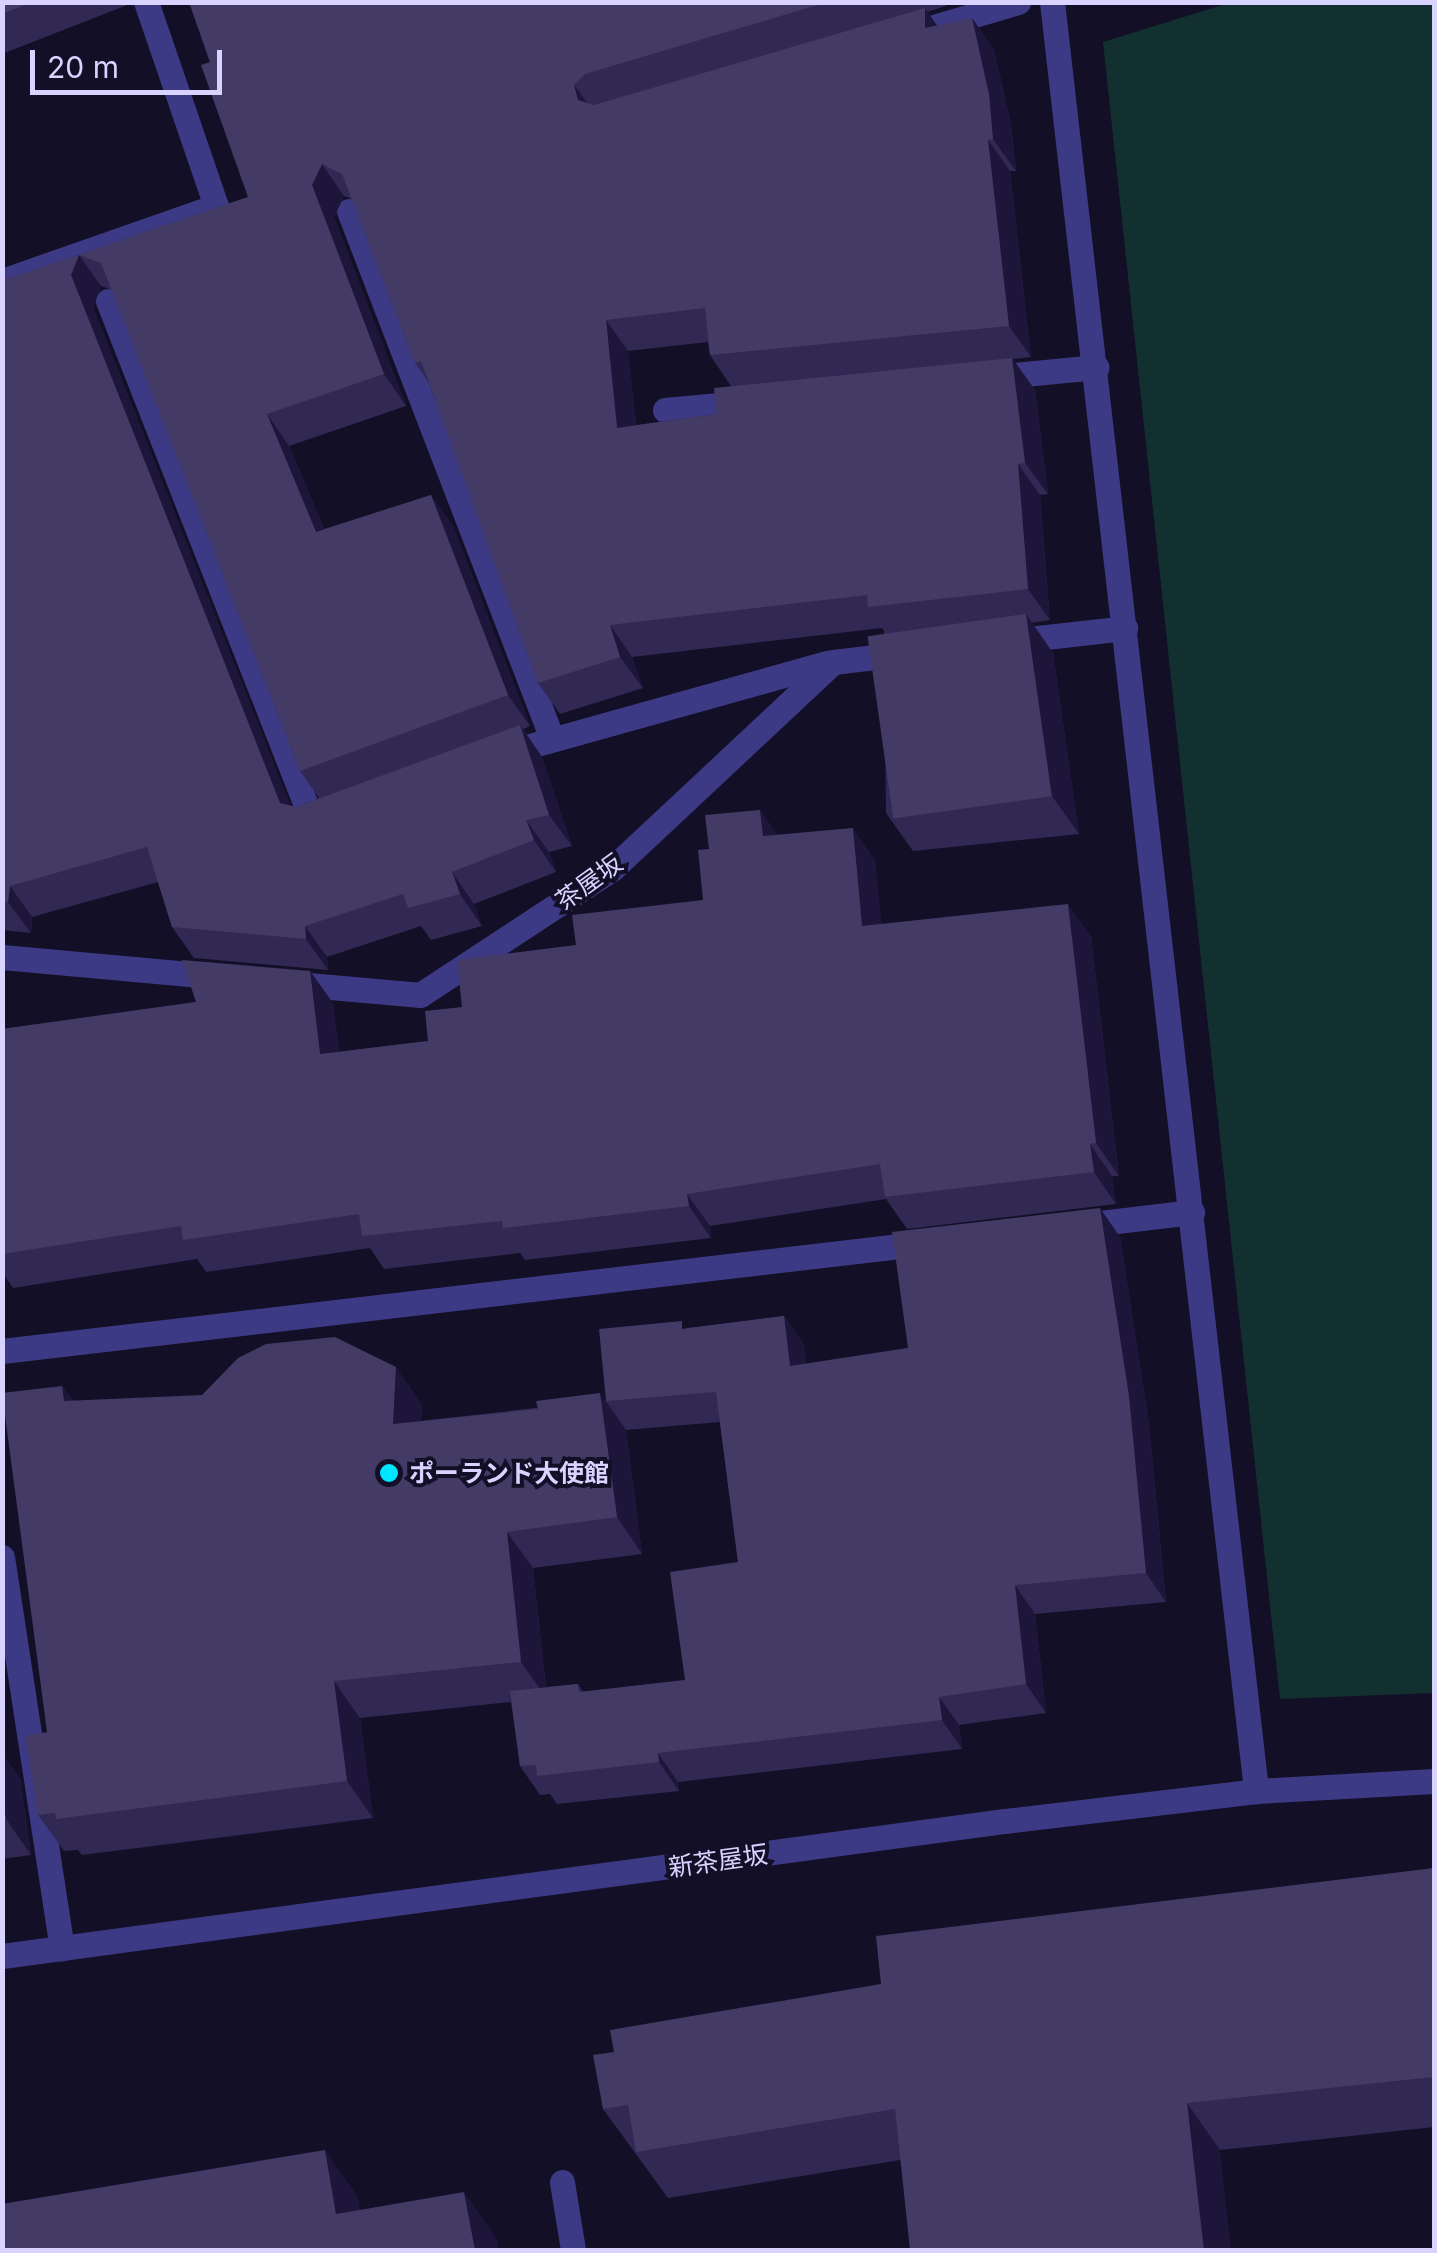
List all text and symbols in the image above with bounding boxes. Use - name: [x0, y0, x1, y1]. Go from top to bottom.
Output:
- scale bar: [35, 30, 228, 92]
- text: 20 m: [47, 49, 119, 85]
- street label: 茶屋坂: [550, 848, 628, 916]
- place label: ポーランド大使館: [409, 1458, 609, 1488]
- marker: ポーランド大使館: [378, 1462, 400, 1484]
- street label: 新茶屋坂: [666, 1839, 770, 1883]

